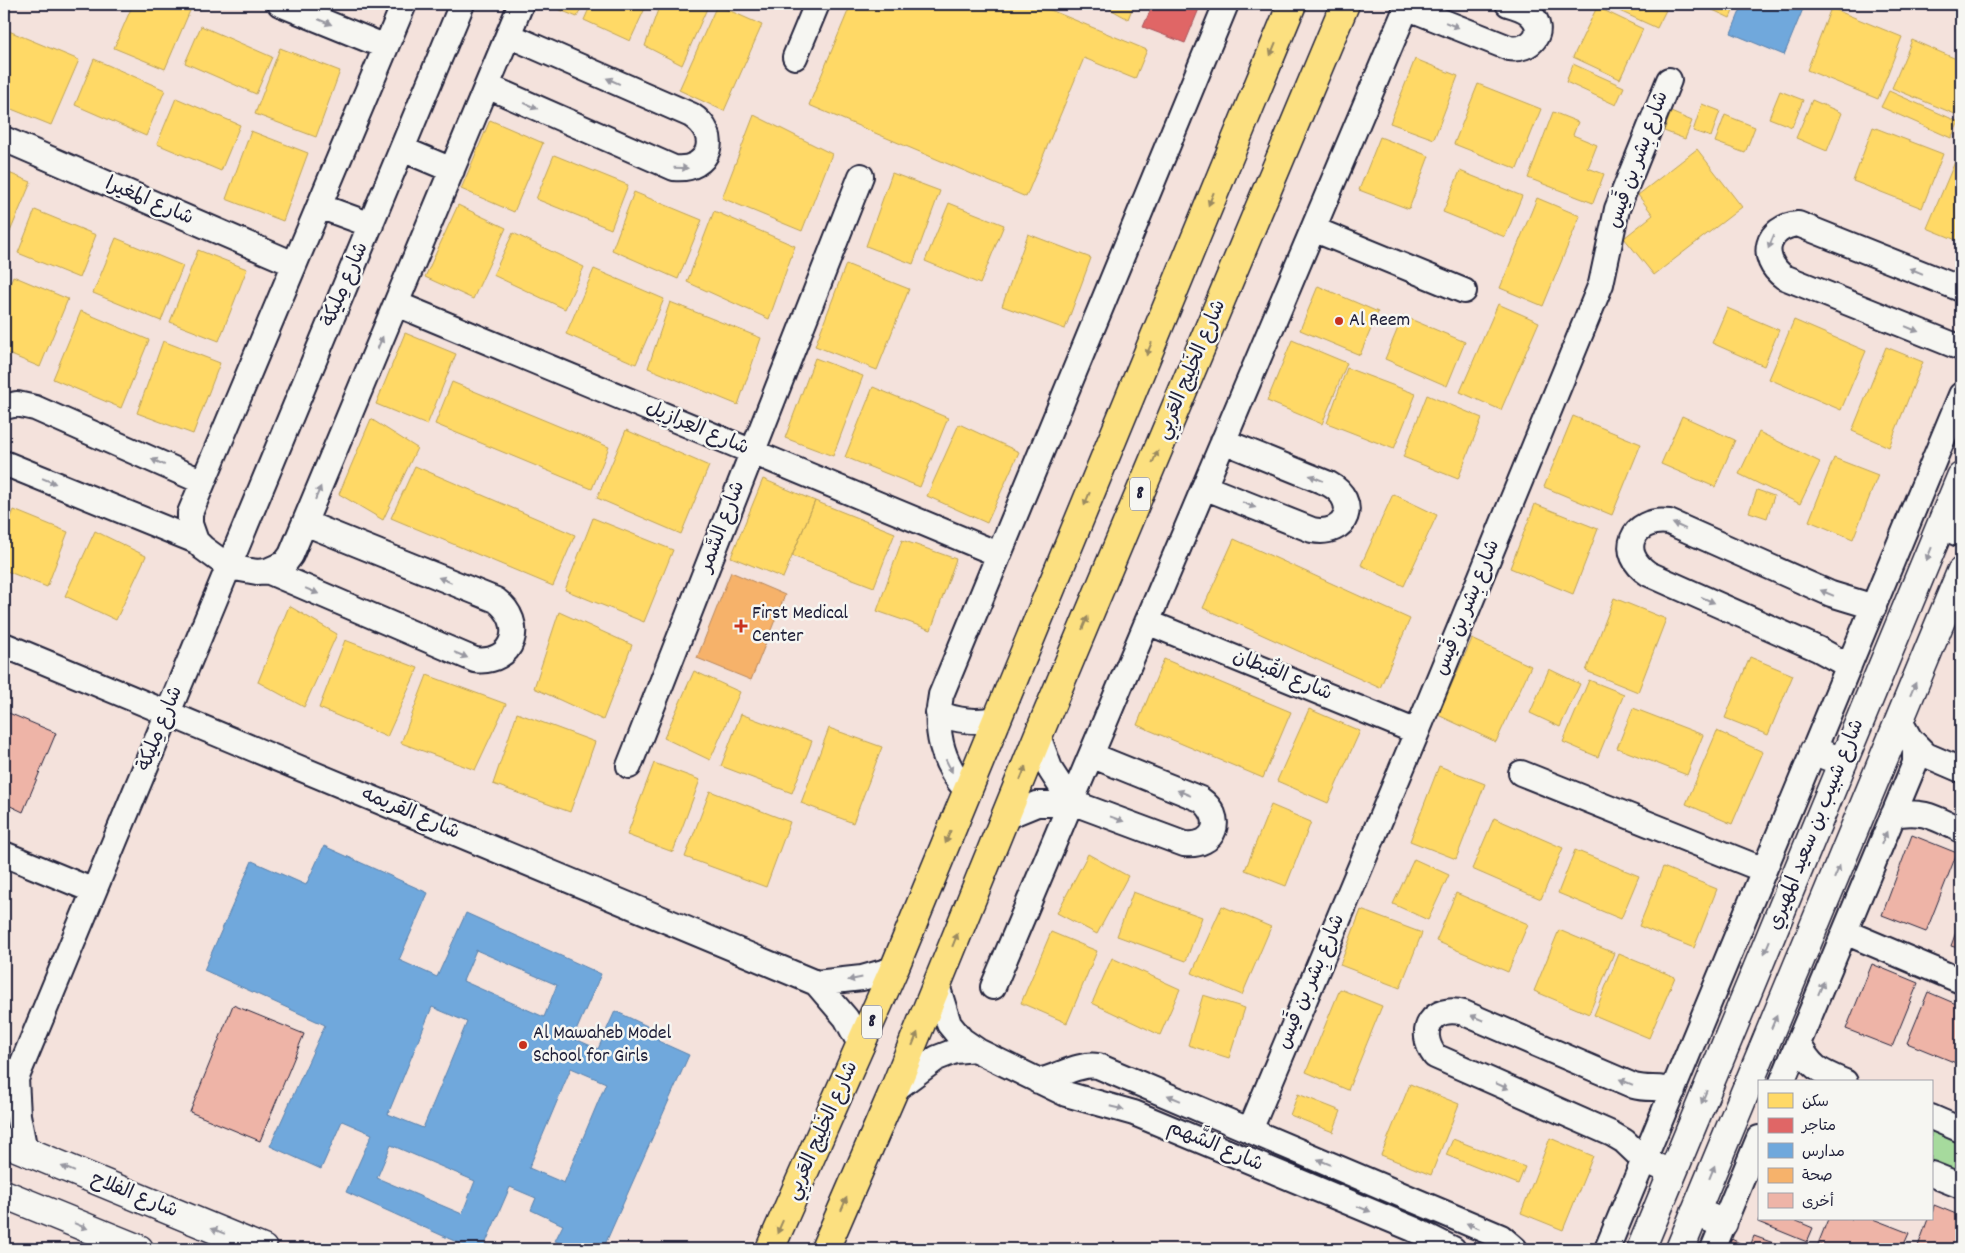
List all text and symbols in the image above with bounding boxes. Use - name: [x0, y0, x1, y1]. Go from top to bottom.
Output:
- one-way arrow: [318, 19, 332, 27]
- one-way arrow: [1444, 22, 1459, 29]
- one-way arrow: [1269, 42, 1277, 56]
- one-way arrow: [606, 77, 620, 85]
- street label: شارع بِشر بن قَيس: [1599, 87, 1677, 233]
- one-way arrow: [524, 102, 538, 110]
- one-way arrow: [673, 164, 689, 172]
- street label: شارع المغيرا: [100, 171, 198, 233]
- one-way arrow: [1207, 192, 1215, 206]
- one-way arrow: [1767, 235, 1775, 249]
- street label: شارع مِليكة: [316, 238, 376, 332]
- one-way arrow: [1908, 267, 1923, 275]
- street label: شارع الخَلِيج العَربِي: [1149, 295, 1235, 445]
- place label: Al Reem: [1349, 307, 1410, 335]
- marker: Al Reem: [1333, 315, 1345, 327]
- one-way arrow: [1905, 325, 1919, 333]
- one-way arrow: [377, 336, 385, 350]
- one-way arrow: [1145, 342, 1153, 357]
- street label: شارع العِرازِيل: [641, 395, 753, 463]
- one-way arrow: [1151, 450, 1159, 464]
- one-way arrow: [151, 457, 165, 465]
- one-way arrow: [1308, 474, 1323, 482]
- street label: شارع السَّمر: [692, 477, 753, 578]
- one-way arrow: [42, 478, 56, 486]
- road number: 8: [1130, 478, 1150, 510]
- one-way arrow: [314, 485, 322, 500]
- one-way arrow: [1083, 492, 1091, 507]
- one-way arrow: [1242, 502, 1257, 509]
- one-way arrow: [1672, 522, 1686, 530]
- street label: شارع بِشر بن قَيس: [1426, 535, 1508, 680]
- one-way arrow: [1925, 547, 1933, 562]
- one-way arrow: [438, 575, 452, 583]
- one-way arrow: [305, 587, 319, 595]
- one-way arrow: [1820, 588, 1834, 596]
- one-way arrow: [1701, 597, 1715, 605]
- place label: First Medical Center: [752, 600, 848, 651]
- one-way arrow: [1082, 616, 1090, 630]
- marker: First Medical Center: [734, 619, 748, 633]
- street label: شارع القُبطان: [1228, 642, 1337, 709]
- one-way arrow: [454, 651, 469, 659]
- street label: شارع مِليكة: [131, 682, 191, 776]
- one-way arrow: [1909, 682, 1917, 697]
- street label: شارع شبيب بن سعيد المهيري: [1762, 715, 1872, 935]
- one-way arrow: [945, 759, 953, 774]
- one-way arrow: [1019, 766, 1027, 781]
- street label: شارع القريمه: [356, 781, 464, 847]
- one-way arrow: [1177, 788, 1191, 796]
- one-way arrow: [1109, 816, 1124, 823]
- one-way arrow: [944, 829, 952, 844]
- one-way arrow: [1880, 831, 1888, 845]
- one-way arrow: [1833, 865, 1841, 879]
- street label: شارع بِشر بن قَيس: [1269, 909, 1353, 1054]
- one-way arrow: [951, 932, 959, 947]
- one-way arrow: [1762, 940, 1770, 954]
- one-way arrow: [848, 975, 863, 983]
- one-way arrow: [1817, 980, 1825, 995]
- road number: 8: [862, 1006, 882, 1038]
- one-way arrow: [1470, 1014, 1484, 1022]
- one-way arrow: [1771, 1015, 1779, 1029]
- place label: Al Mawaheb Model School for Girls: [533, 1020, 672, 1071]
- one-way arrow: [911, 1032, 919, 1046]
- marker: Al Mawaheb Model School for Girls: [517, 1039, 529, 1051]
- street label: شارع الخَلِيج العَربِي: [779, 1057, 867, 1205]
- one-way arrow: [1619, 1078, 1633, 1086]
- legend: [1758, 1080, 1932, 1220]
- one-way arrow: [1495, 1083, 1509, 1091]
- one-way arrow: [1700, 1090, 1708, 1104]
- text: سكن: [1802, 1092, 1829, 1114]
- one-way arrow: [1167, 1094, 1181, 1102]
- one-way arrow: [1109, 1104, 1124, 1112]
- street label: شارع الشَّهم: [1163, 1111, 1269, 1180]
- text: متاجر: [1800, 1116, 1836, 1138]
- text: مدارس: [1802, 1142, 1845, 1164]
- one-way arrow: [1317, 1157, 1331, 1165]
- one-way arrow: [61, 1164, 75, 1172]
- one-way arrow: [1708, 1164, 1716, 1179]
- street label: شارع الفلاح: [86, 1166, 182, 1226]
- text: صحة: [1802, 1166, 1833, 1188]
- text: أخرى: [1802, 1192, 1834, 1214]
- one-way arrow: [841, 1197, 849, 1212]
- one-way arrow: [1357, 1206, 1371, 1214]
- one-way arrow: [776, 1220, 784, 1234]
- one-way arrow: [1466, 1221, 1480, 1229]
- one-way arrow: [74, 1222, 88, 1230]
- one-way arrow: [211, 1226, 225, 1234]

